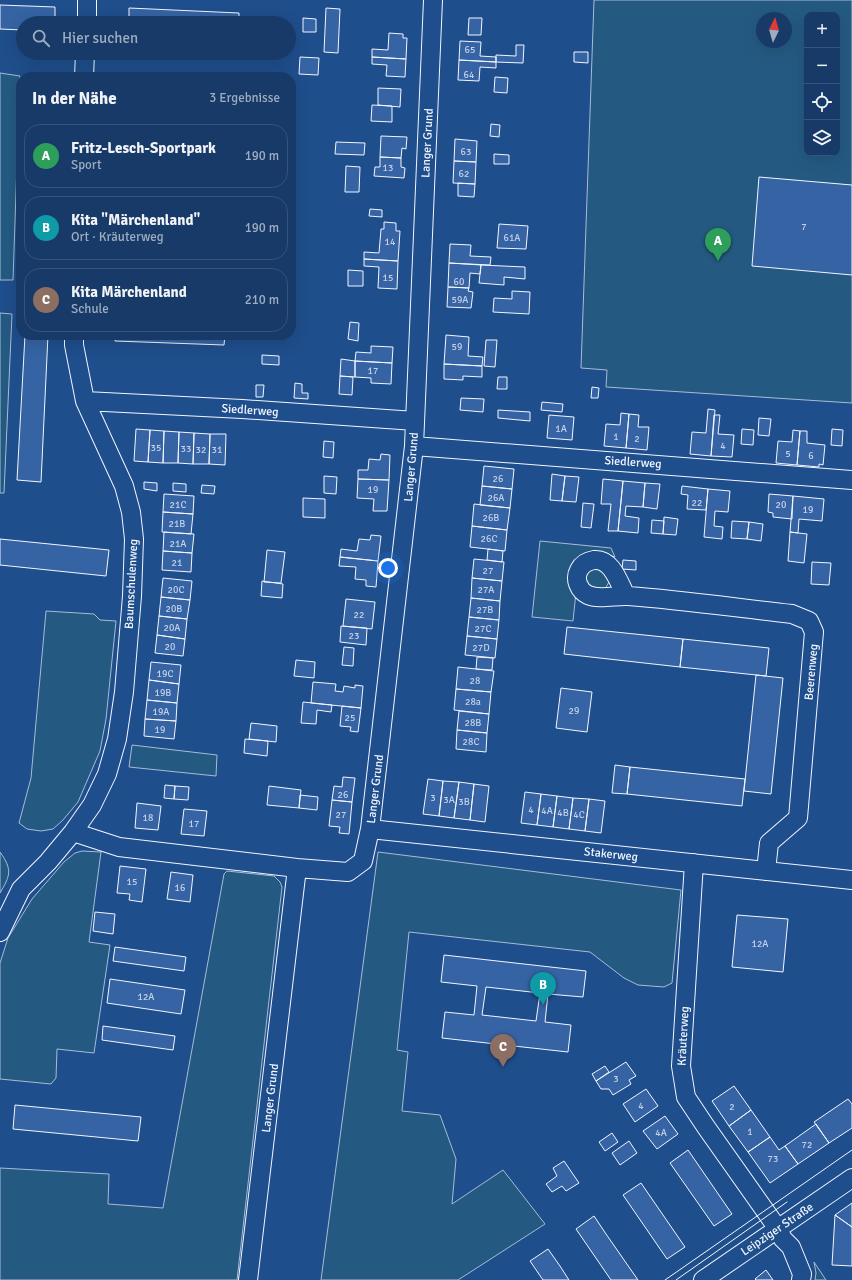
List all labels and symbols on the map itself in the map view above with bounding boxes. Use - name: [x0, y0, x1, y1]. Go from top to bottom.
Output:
- north arrow: [756, 12, 792, 48]
- house number: 65: [465, 44, 475, 56]
- house number: 64: [464, 69, 475, 81]
- street label: Langer Grund: [418, 108, 437, 178]
- house number: 63: [461, 146, 471, 158]
- house number: 13: [383, 162, 393, 174]
- house number: 62: [459, 168, 469, 180]
- house number: 7: [801, 221, 807, 233]
- pin: A: [705, 228, 731, 261]
- house number: 61A: [504, 232, 520, 244]
- house number: 14: [385, 236, 396, 248]
- house number: 15: [383, 272, 393, 284]
- house number: 60: [454, 276, 464, 288]
- house number: 59A: [452, 294, 468, 306]
- house number: 59: [452, 341, 462, 353]
- house number: 17: [368, 365, 378, 377]
- street label: Siedlerweg: [221, 401, 279, 420]
- house number: 1A: [555, 423, 567, 435]
- house number: 1: [613, 431, 619, 443]
- street label: Langer Grund: [401, 432, 422, 502]
- house number: 2: [634, 433, 640, 445]
- house number: 4: [720, 440, 726, 452]
- house number: 35: [151, 442, 161, 454]
- house number: 33: [181, 443, 191, 455]
- house number: 32: [196, 444, 206, 456]
- house number: 31: [212, 444, 222, 456]
- house number: 5: [785, 448, 791, 460]
- house number: 6: [808, 450, 814, 462]
- street label: Siedlerweg: [604, 453, 662, 472]
- house number: 26: [493, 473, 503, 485]
- house number: 19: [368, 484, 378, 496]
- house number: 26A: [488, 492, 504, 504]
- house number: 22: [692, 497, 702, 509]
- house number: 21C: [170, 499, 186, 511]
- house number: 20: [776, 499, 786, 511]
- house number: 19: [803, 504, 813, 516]
- house number: 26B: [483, 512, 499, 524]
- house number: 21B: [169, 518, 185, 530]
- house number: 26C: [481, 533, 497, 545]
- house number: 21A: [170, 538, 186, 550]
- street label: Baumschulenweg: [122, 539, 141, 629]
- house number: 21: [172, 557, 182, 569]
- your location: [378, 558, 398, 578]
- house number: 27: [483, 565, 493, 577]
- house number: 20C: [168, 584, 184, 596]
- house number: 27A: [478, 584, 494, 596]
- house number: 20B: [166, 603, 182, 615]
- house number: 27B: [477, 604, 493, 616]
- house number: 22: [354, 609, 364, 621]
- house number: 20A: [164, 622, 180, 634]
- house number: 27C: [475, 623, 491, 635]
- house number: 23: [349, 630, 359, 642]
- house number: 20: [165, 641, 175, 653]
- house number: 27D: [472, 642, 490, 654]
- street label: Beerenweg: [802, 643, 821, 701]
- house number: 19C: [157, 668, 173, 680]
- house number: 28: [470, 675, 480, 687]
- house number: 19B: [155, 687, 171, 699]
- house number: 28a: [465, 696, 481, 708]
- house number: 29: [569, 705, 579, 717]
- house number: 19A: [153, 706, 169, 718]
- house number: 25: [345, 712, 355, 724]
- house number: 28B: [465, 717, 481, 729]
- house number: 19: [155, 724, 165, 736]
- house number: 28C: [463, 736, 479, 748]
- street label: Langer Grund: [364, 754, 387, 825]
- house number: 26: [338, 789, 348, 801]
- house number: 3: [430, 792, 436, 804]
- house number: 3A: [443, 794, 455, 806]
- house number: 3B: [458, 796, 470, 808]
- house number: 4: [528, 804, 534, 816]
- house number: 4A: [541, 805, 553, 817]
- house number: 4B: [557, 807, 569, 819]
- house number: 27: [336, 809, 346, 821]
- house number: 4C: [573, 809, 585, 821]
- house number: 18: [143, 812, 153, 824]
- house number: 17: [189, 818, 199, 830]
- street label: Stakerweg: [583, 844, 639, 865]
- house number: 15: [127, 876, 137, 888]
- house number: 16: [175, 882, 185, 894]
- house number: 12A: [752, 938, 768, 950]
- pin: B: [530, 972, 556, 1005]
- house number: 12A: [138, 991, 154, 1003]
- street label: Kräuterweg: [674, 1006, 693, 1066]
- pin: C: [490, 1034, 516, 1067]
- street label: Langer Grund: [259, 1063, 282, 1134]
- house number: 3: [613, 1073, 619, 1085]
- house number: 4: [638, 1100, 644, 1112]
- house number: 2: [729, 1101, 735, 1113]
- house number: 1: [747, 1126, 753, 1138]
- house number: 4A: [655, 1127, 667, 1139]
- house number: 72: [802, 1139, 812, 1151]
- house number: 73: [768, 1153, 778, 1165]
- street label: Leipziger Straße: [738, 1200, 816, 1259]

